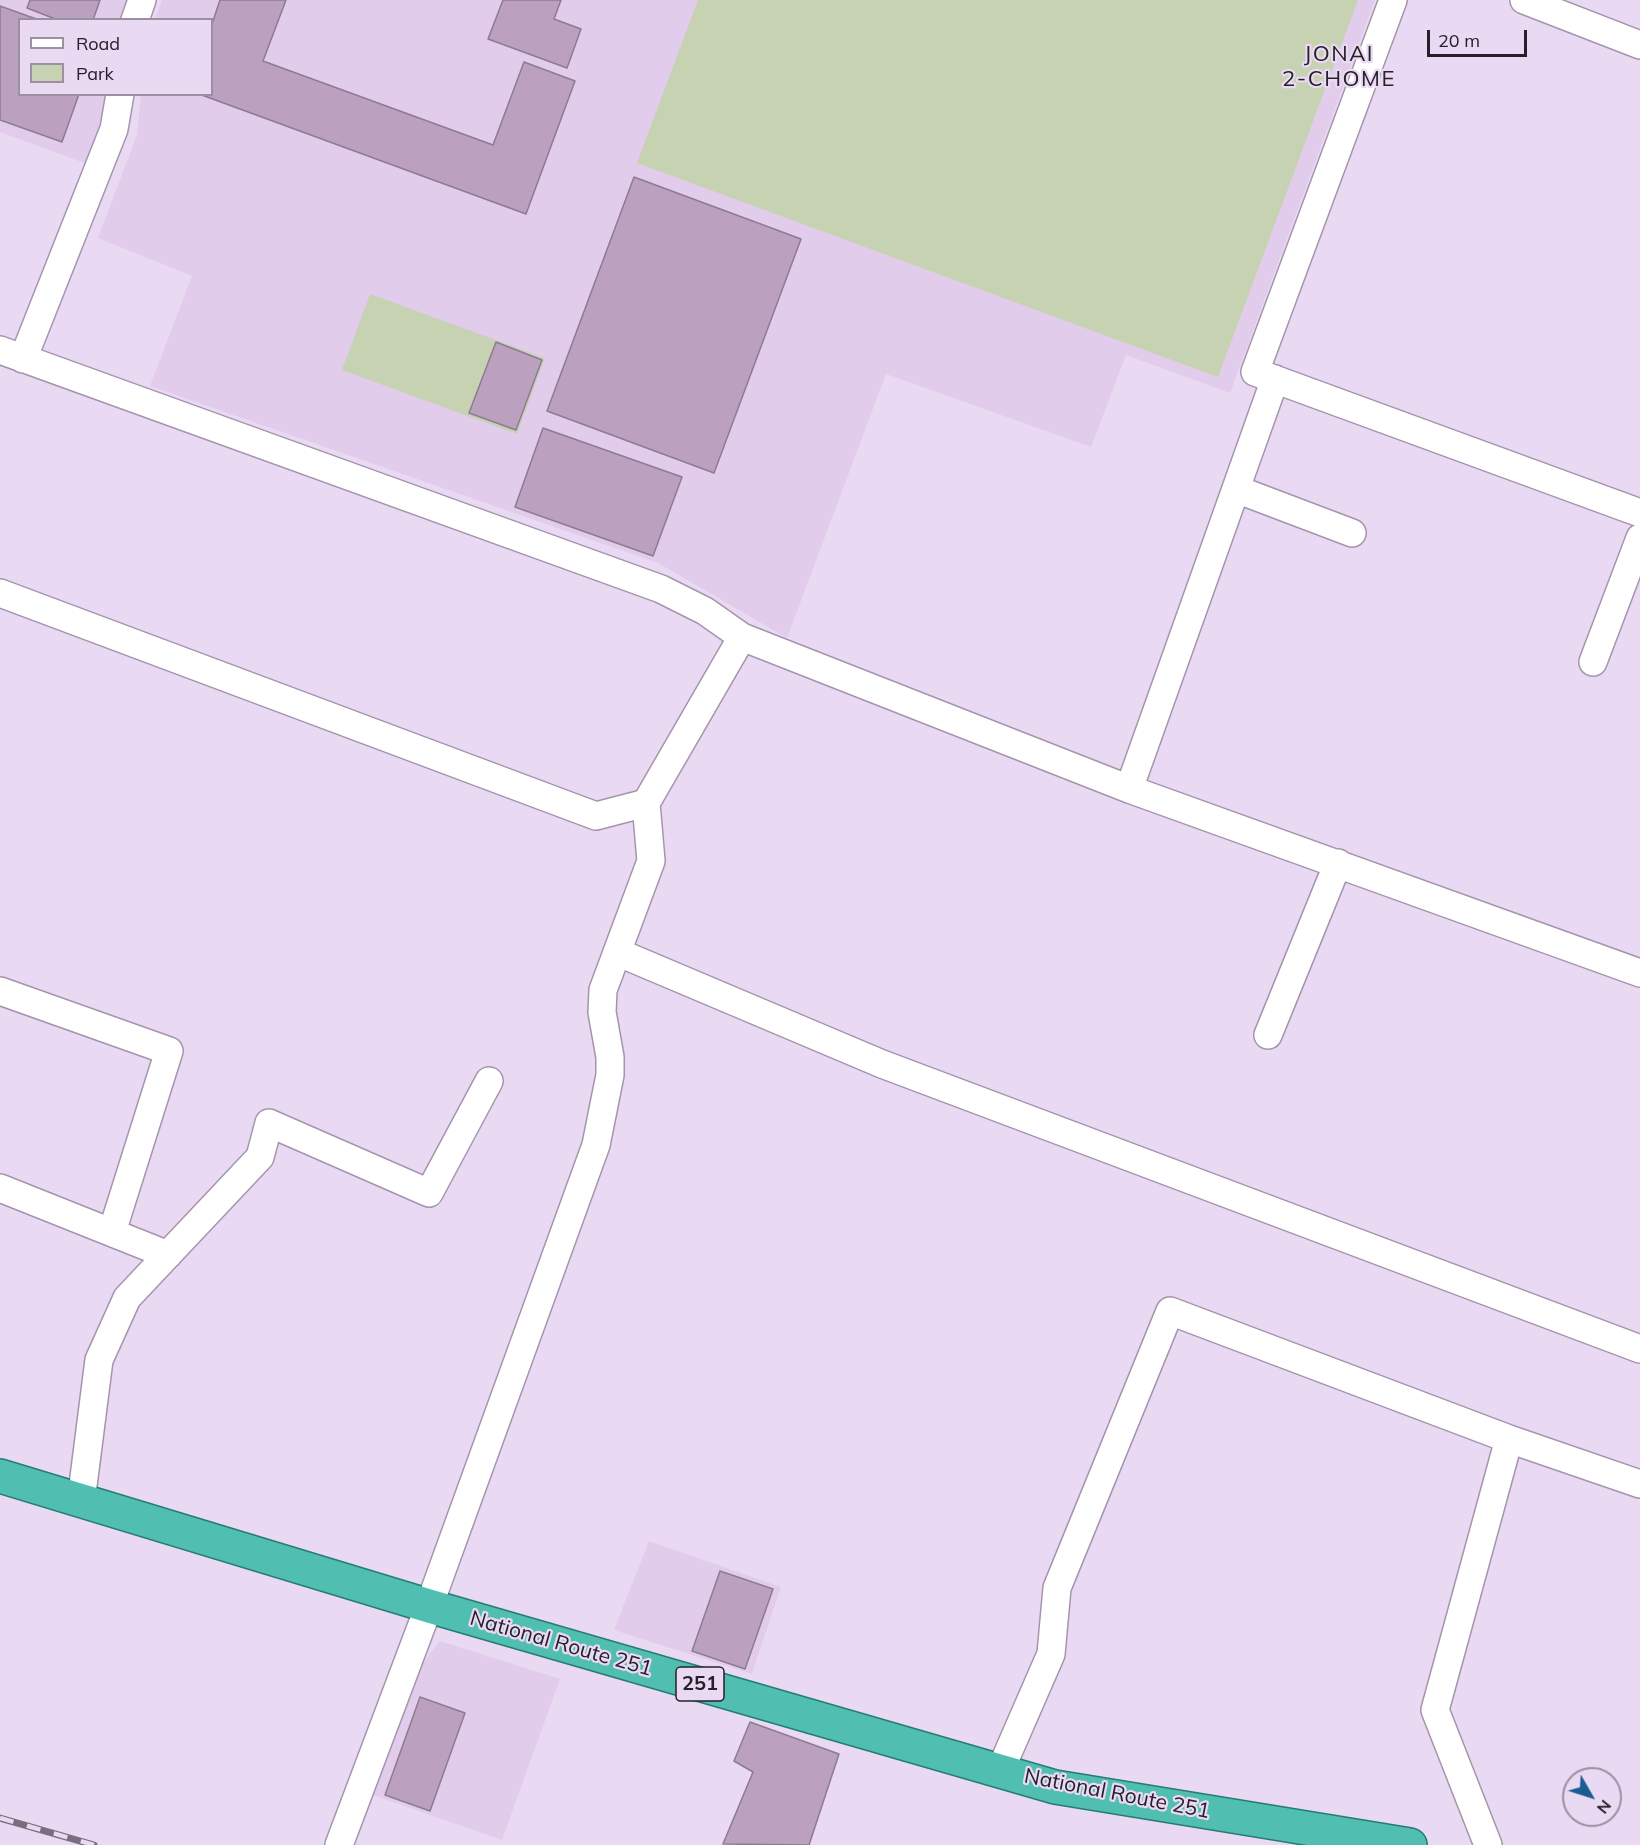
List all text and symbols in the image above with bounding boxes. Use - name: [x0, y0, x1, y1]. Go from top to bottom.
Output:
- legend: [18, 18, 213, 96]
- scale bar: [1430, 18, 1530, 56]
- text: 20 m: [1438, 29, 1480, 52]
- text: Road: [76, 32, 120, 55]
- district label: JONAI 2-CHOME: [1282, 41, 1396, 92]
- text: Park: [76, 62, 114, 85]
- street label: National Route 251: [467, 1606, 655, 1682]
- road number: 251: [676, 1667, 724, 1701]
- street label: National Route 251: [1022, 1764, 1212, 1824]
- north arrow: [1562, 1767, 1622, 1827]
- text: N: [1593, 1796, 1616, 1818]

